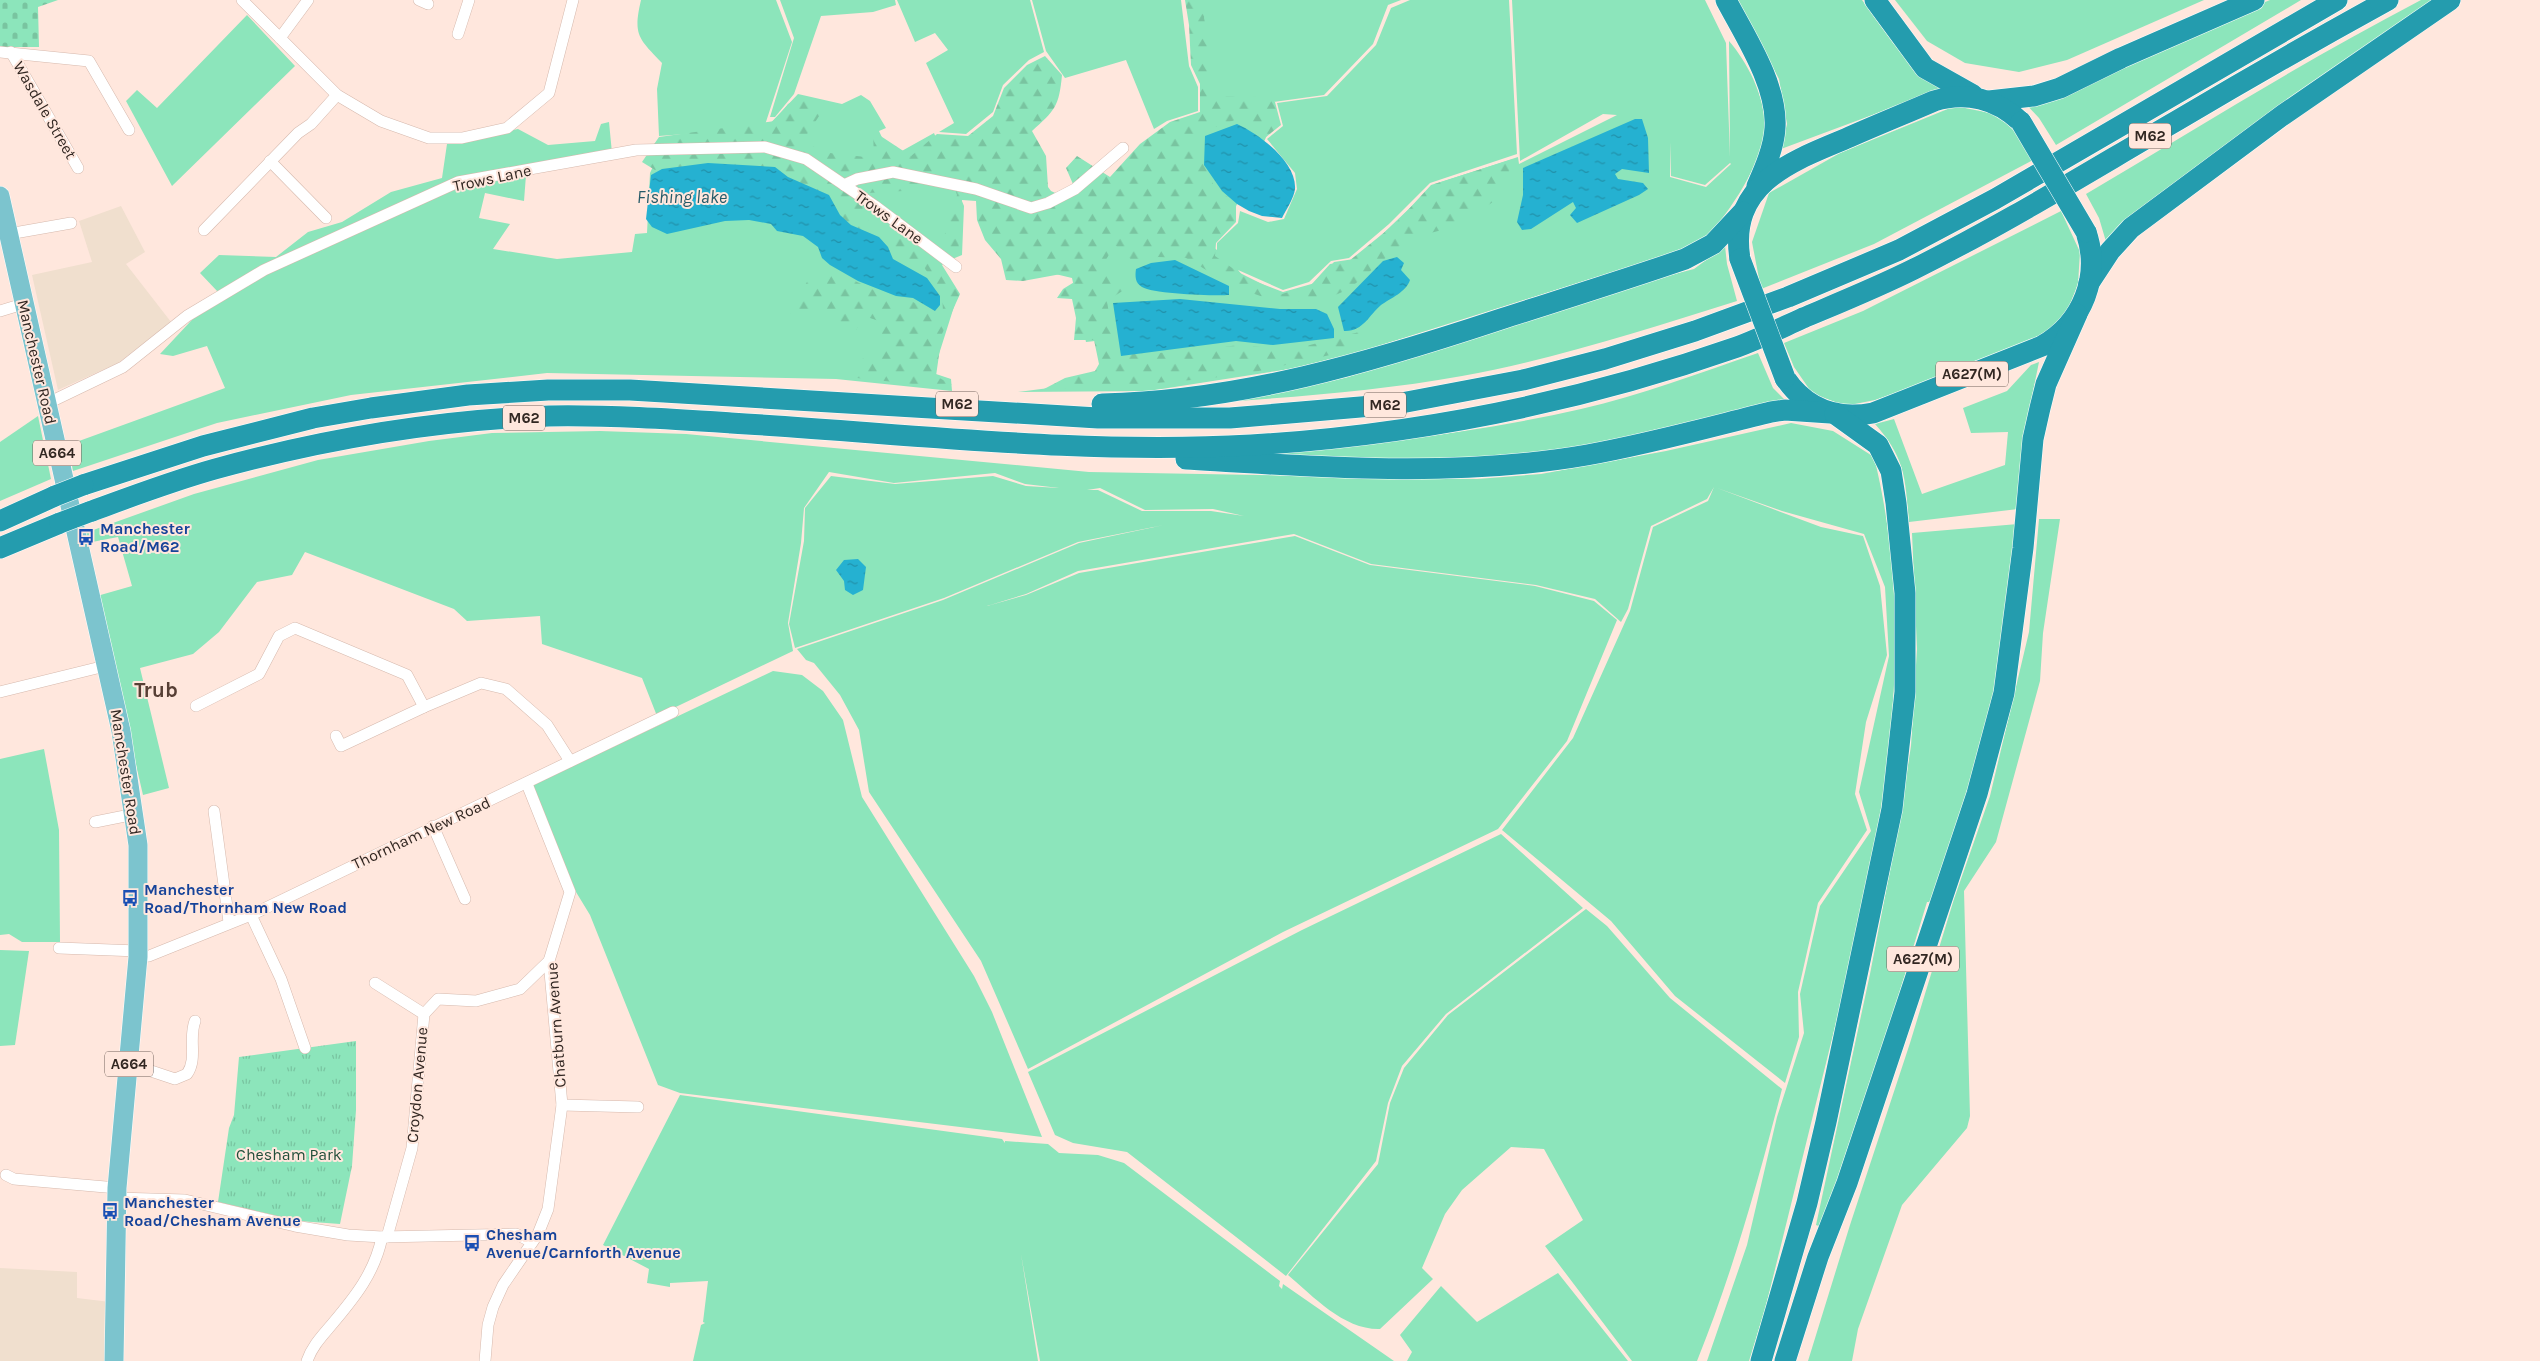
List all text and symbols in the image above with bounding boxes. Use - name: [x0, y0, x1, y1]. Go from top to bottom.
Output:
- street label: Wasdale Street: [9, 58, 81, 162]
- road number: M62: [2129, 124, 2171, 148]
- street label: Trows Lane: [451, 160, 533, 196]
- water label: Fishing lake: [637, 186, 727, 208]
- street label: Trows Lane: [851, 186, 927, 248]
- street label: Manchester Road: [13, 298, 61, 426]
- road number: A627(M): [1936, 362, 2008, 386]
- road number: M62: [936, 392, 978, 416]
- road number: M62: [1364, 392, 1406, 418]
- road number: M62: [503, 406, 545, 430]
- road number: A664: [33, 440, 81, 466]
- place label: Manchester Road/M62: [100, 519, 190, 556]
- bus stop icon: Manchester Road/M62: [76, 527, 96, 547]
- district label: Trub: [134, 678, 178, 702]
- street label: Manchester Road: [107, 708, 145, 836]
- street label: Thornham New Road: [349, 793, 493, 873]
- place label: Manchester Road/Thornham New Road: [144, 880, 347, 917]
- bus stop icon: Manchester Road/Thornham New Road: [120, 888, 140, 908]
- road number: A627(M): [1887, 946, 1959, 972]
- street label: Chatburn Avenue: [542, 962, 570, 1088]
- street label: Croydon Avenue: [402, 1026, 432, 1144]
- road number: A664: [105, 1052, 153, 1076]
- park label: Chesham Park: [236, 1145, 342, 1164]
- place label: Manchester Road/Chesham Avenue: [124, 1193, 301, 1230]
- bus stop icon: Manchester Road/Chesham Avenue: [100, 1201, 120, 1221]
- place label: Chesham Avenue/Carnforth Avenue: [486, 1225, 681, 1262]
- bus stop icon: Chesham Avenue/Carnforth Avenue: [462, 1233, 482, 1253]

